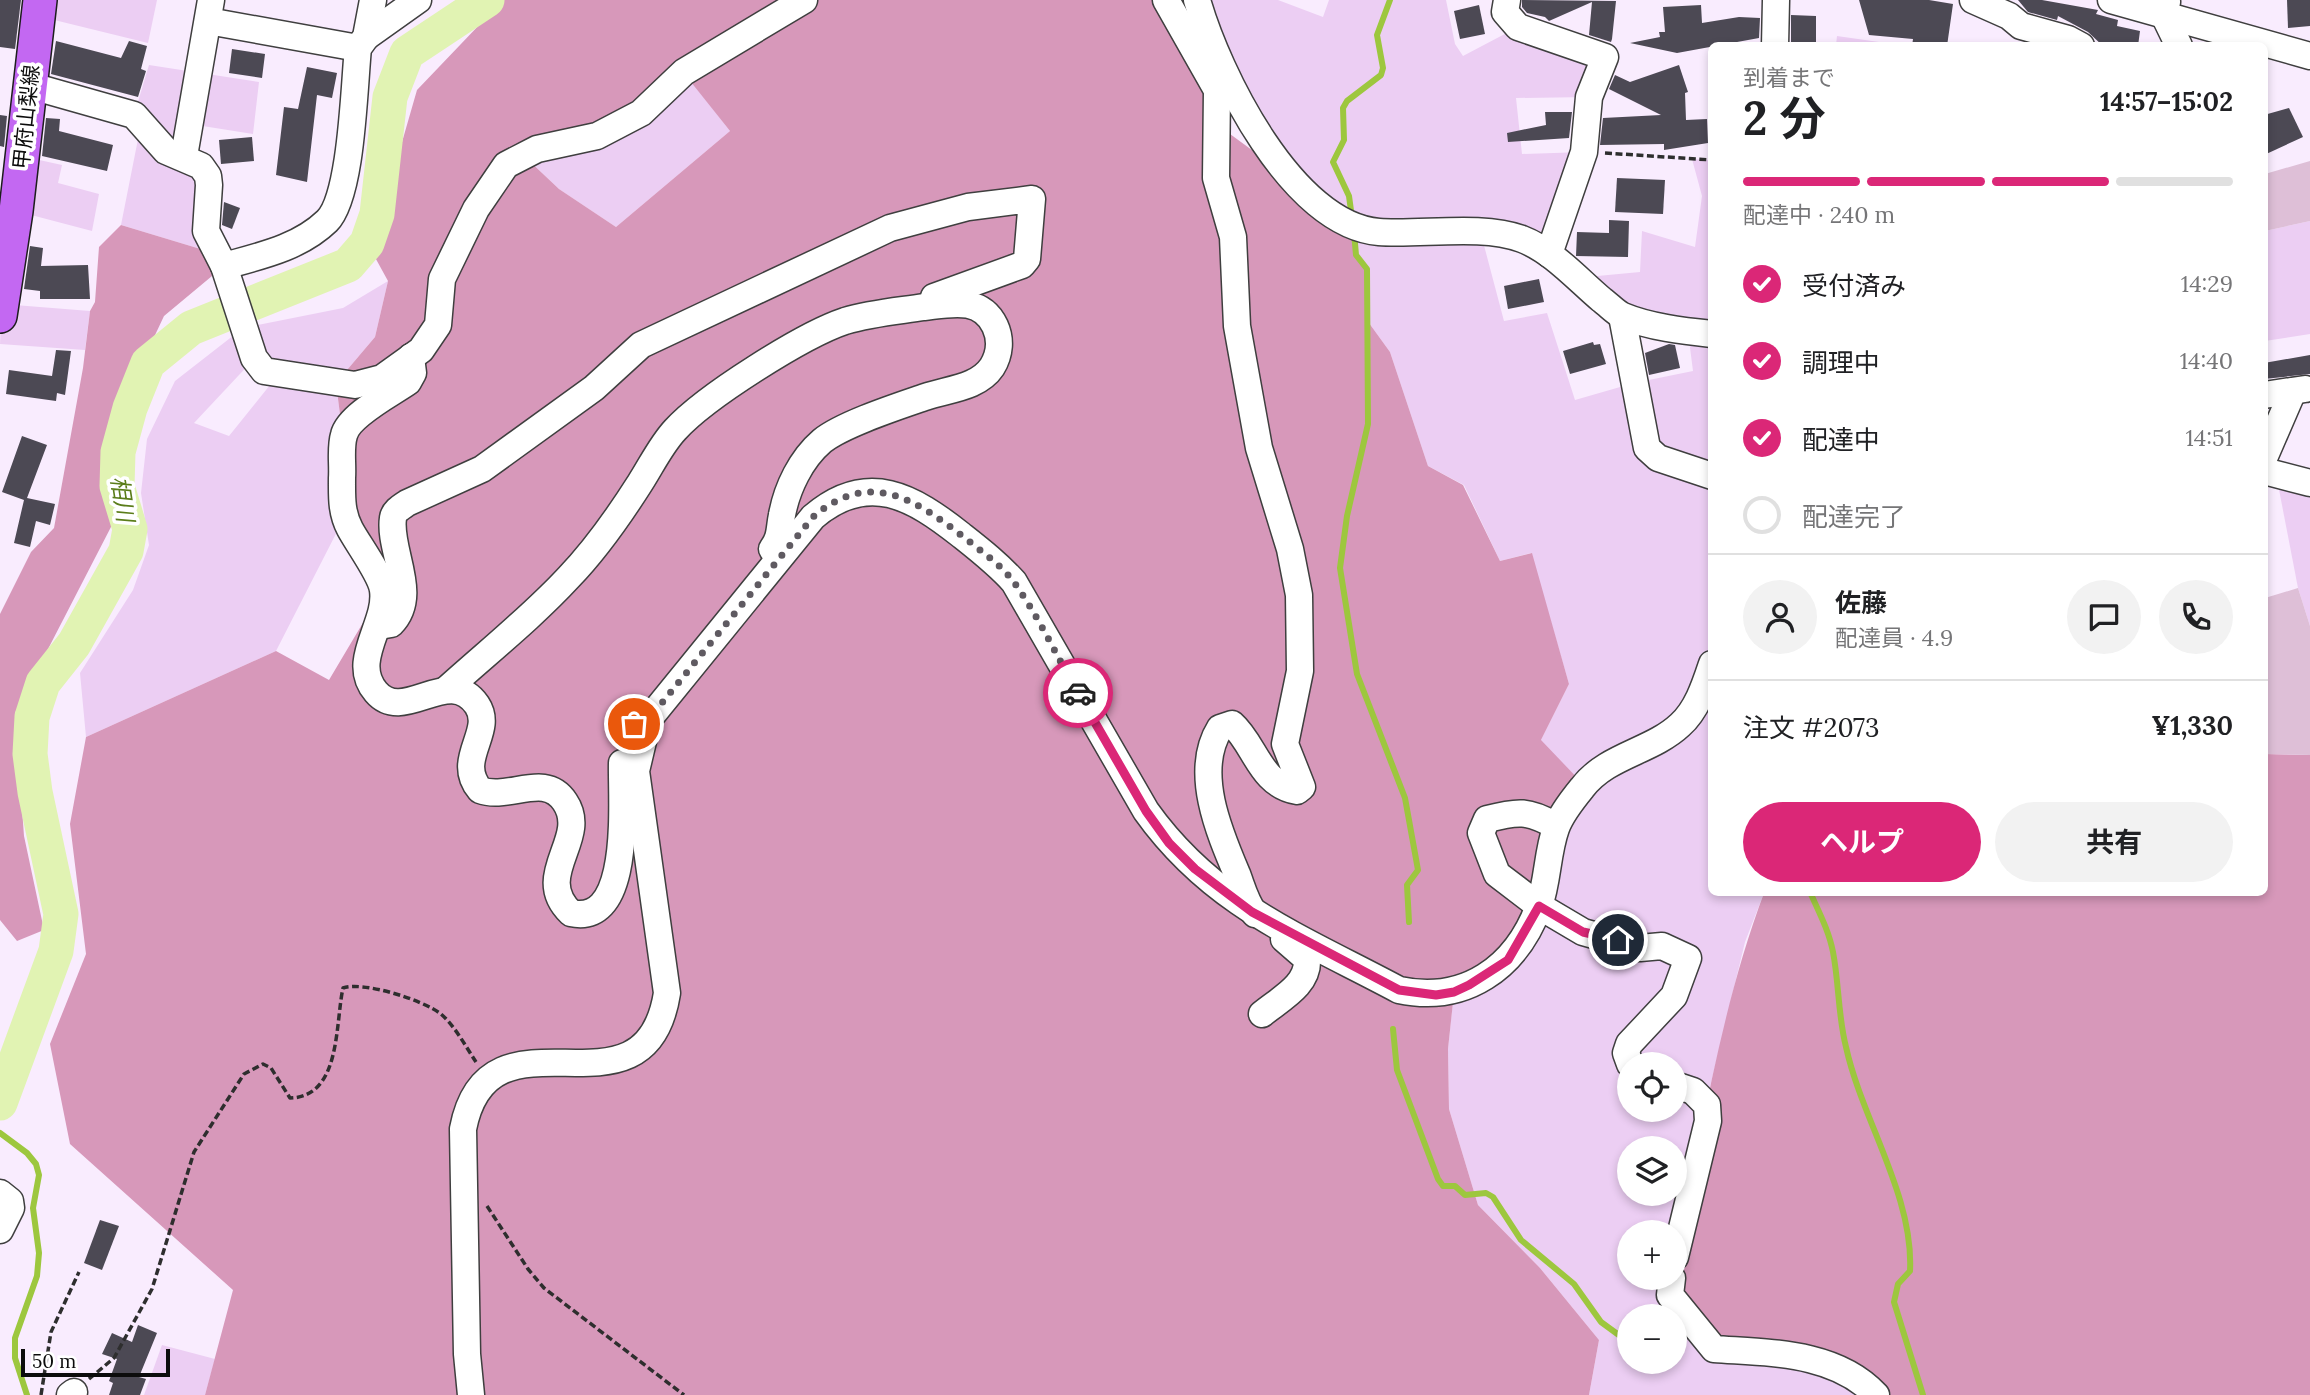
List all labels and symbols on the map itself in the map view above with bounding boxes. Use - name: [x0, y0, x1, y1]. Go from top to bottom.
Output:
- street label: 甲府山梨線: [7, 63, 45, 171]
- water label: 相川: [105, 474, 141, 527]
- courier: [1043, 658, 1113, 728]
- pin: [604, 694, 664, 754]
- pin: [1588, 910, 1648, 970]
- scale bar: [21, 1346, 170, 1378]

